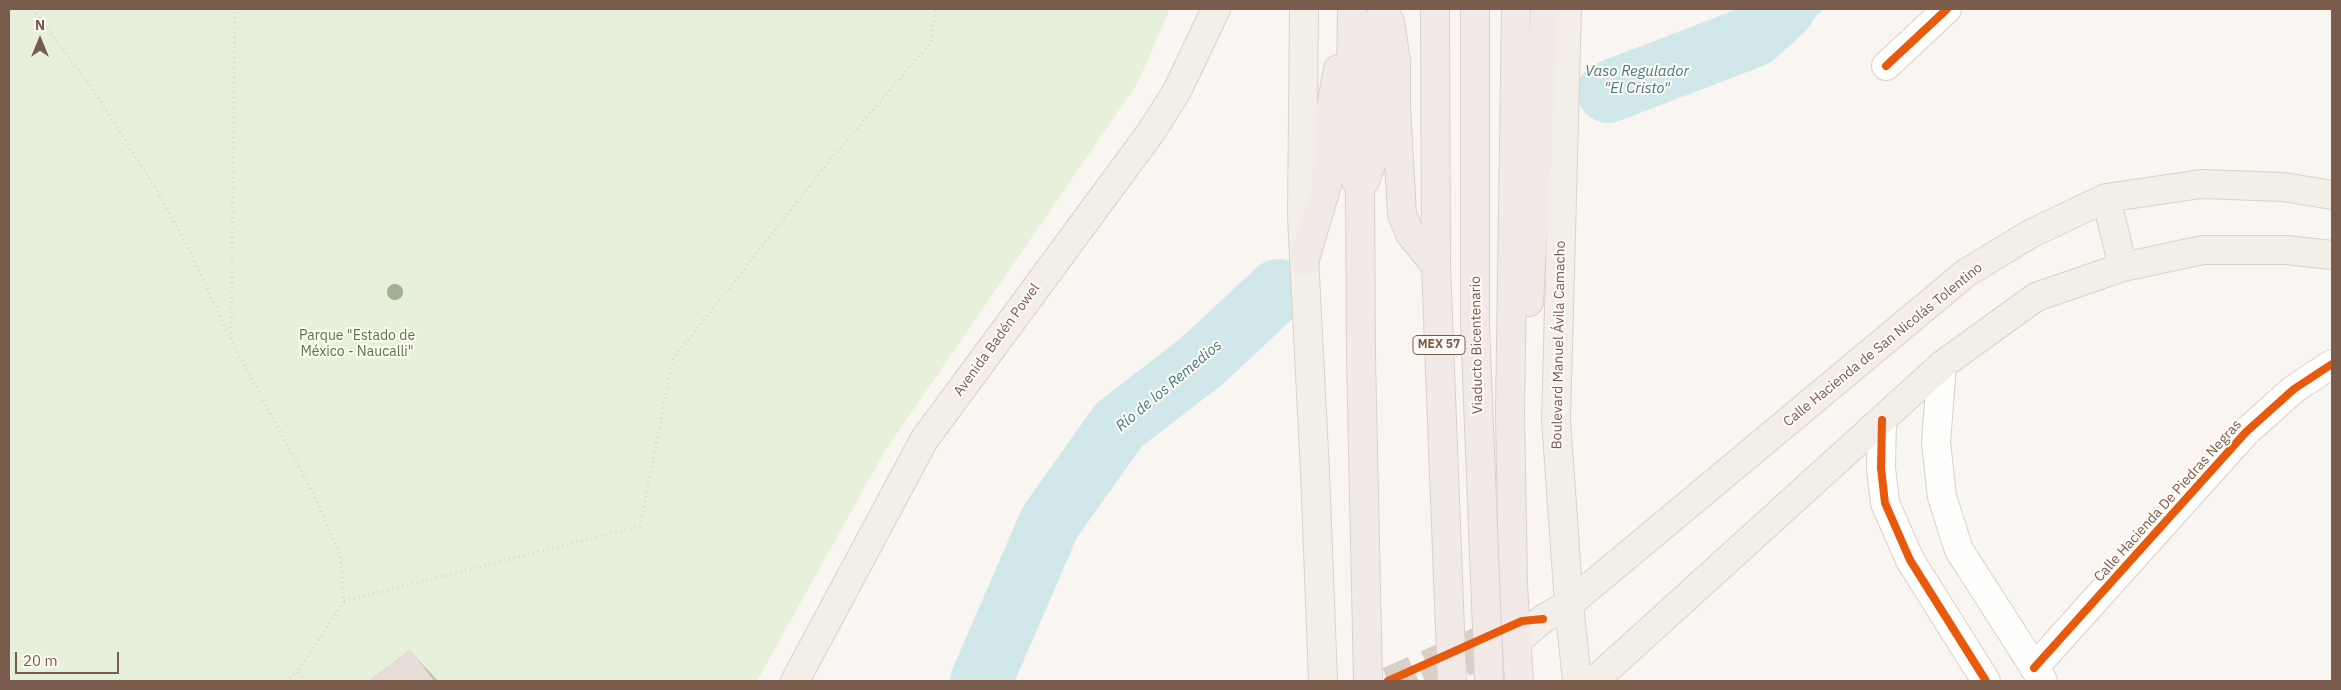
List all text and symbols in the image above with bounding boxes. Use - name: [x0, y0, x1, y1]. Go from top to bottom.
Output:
- north arrow: [15, 15, 65, 65]
- text: N: [35, 16, 45, 34]
- water label: Vaso Regulador "El Cristo": [1585, 63, 1689, 98]
- street label: Boulevard Manuel Ávila Camacho: [1549, 240, 1569, 450]
- street label: Calle Hacienda de San Nicolás Tolentino: [1780, 259, 1986, 431]
- street label: Viaducto Bicentenario: [1467, 276, 1487, 414]
- street label: Avenida Badén Powel: [950, 280, 1044, 400]
- park label: Parque "Estado de México - Naucalli": [299, 328, 415, 361]
- water label: Río de los Remedios: [1112, 336, 1226, 436]
- road number: MEX 57: [1413, 336, 1465, 354]
- street label: Calle Hacienda De Piedras Negras: [2091, 416, 2245, 586]
- scale bar: [18, 642, 121, 674]
- text: 20 m: [23, 651, 58, 670]

